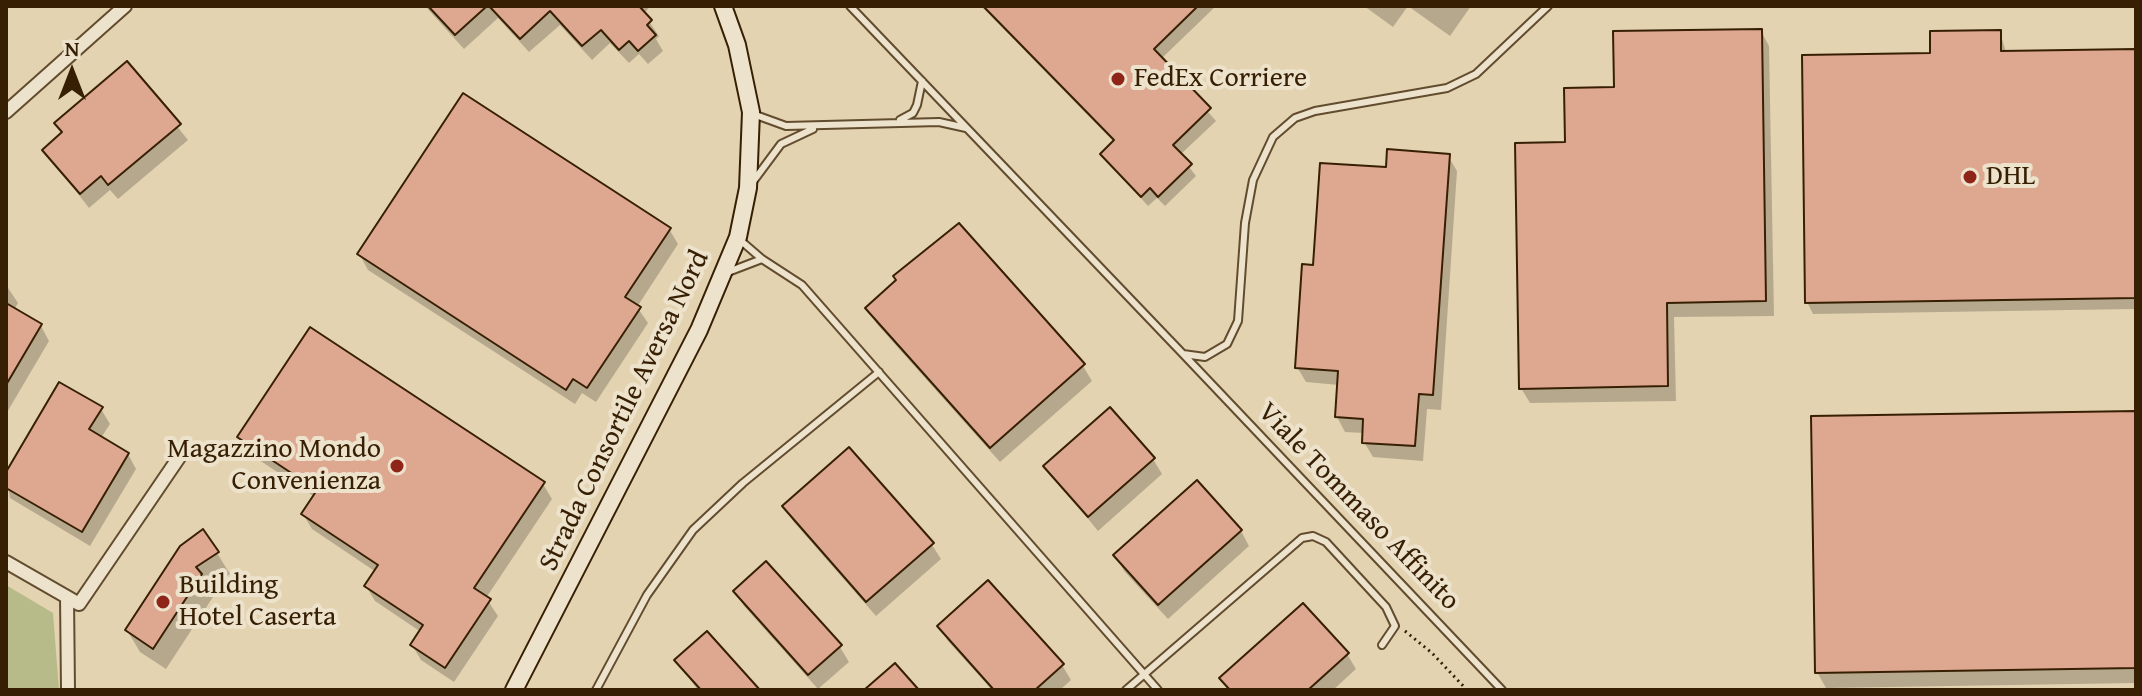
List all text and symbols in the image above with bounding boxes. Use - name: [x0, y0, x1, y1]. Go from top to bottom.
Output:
- north arrow: [32, 32, 112, 112]
- text: N: [65, 32, 79, 64]
- place label: FedEx Corriere: [1134, 62, 1307, 96]
- marker: FedEx Corriere: [1109, 70, 1127, 88]
- place label: DHL: [1986, 160, 2035, 194]
- marker: DHL: [1961, 168, 1979, 186]
- street label: Strada Consortile Aversa Nord: [533, 245, 717, 577]
- street label: Viale Tommaso Affinito: [1250, 396, 1466, 618]
- place label: Magazzino Mondo Convenienza: [167, 433, 381, 499]
- marker: Magazzino Mondo Convenienza: [388, 457, 406, 475]
- place label: Building Hotel Caserta: [179, 569, 336, 635]
- marker: Building Hotel Caserta: [154, 593, 172, 611]

